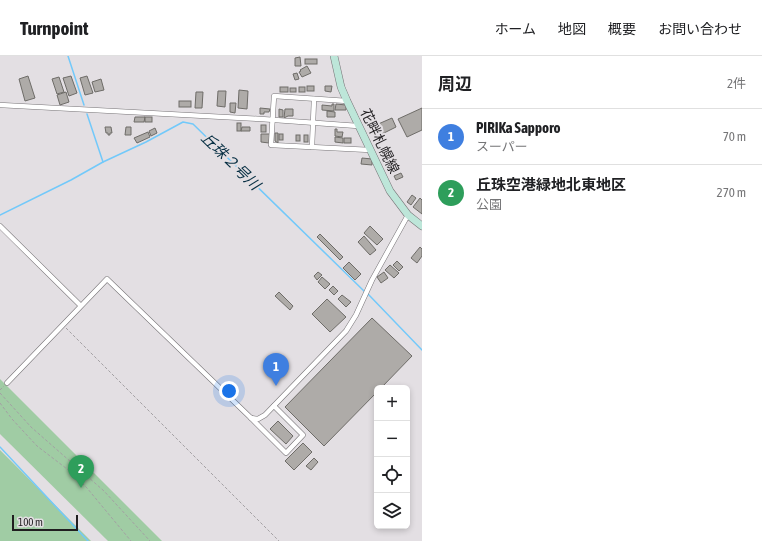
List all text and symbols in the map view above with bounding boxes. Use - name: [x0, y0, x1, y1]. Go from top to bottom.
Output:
- text: Turnpoint: [20, 17, 88, 39]
- text: ホーム: [494, 21, 536, 37]
- text: 地図: [558, 21, 586, 37]
- text: 概要: [608, 21, 636, 37]
- text: お問い合わせ: [658, 21, 742, 37]
- text: 周辺: [438, 74, 472, 94]
- text: 2件: [727, 76, 746, 91]
- street label: 花畔札幌線: [357, 106, 403, 176]
- text: PIRIKa Sapporo: [476, 119, 561, 136]
- water label: 丘珠２号川: [198, 129, 265, 195]
- text: 1: [448, 129, 454, 144]
- text: 70 m: [723, 129, 746, 144]
- text: スーパー: [476, 139, 528, 154]
- text: 丘珠空港緑地北東地区: [476, 176, 626, 193]
- text: 2: [448, 185, 454, 200]
- text: 270 m: [717, 185, 746, 200]
- text: 公園: [476, 197, 502, 212]
- pin: 1: [263, 353, 289, 386]
- your location: [219, 381, 239, 401]
- map controls: [374, 385, 410, 529]
- button: +: [374, 385, 410, 421]
- button: −: [374, 421, 410, 457]
- pin: 2: [68, 455, 94, 488]
- button: locate: [374, 457, 410, 493]
- button: layers: [374, 493, 410, 529]
- scale bar: [12, 513, 78, 532]
- text: 100 m: [18, 516, 43, 528]

